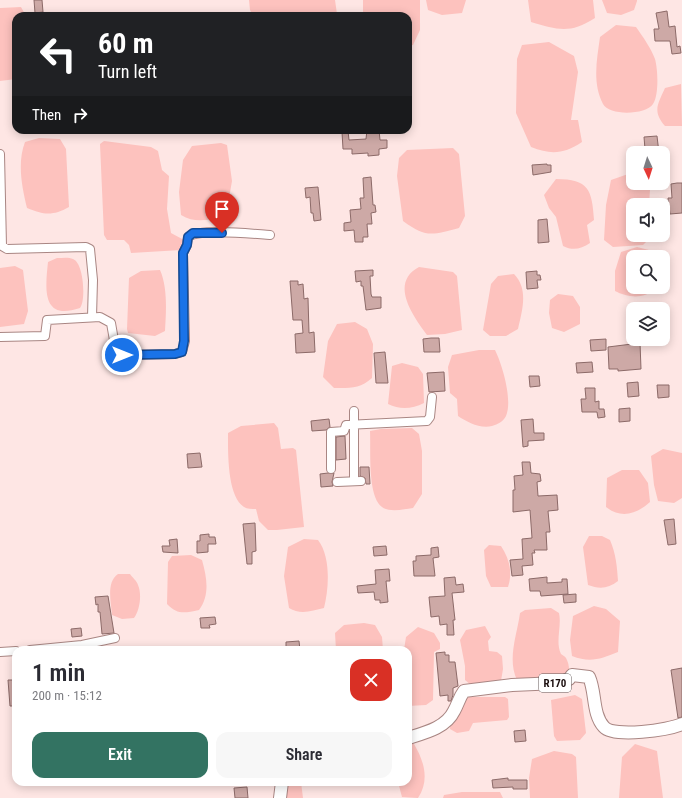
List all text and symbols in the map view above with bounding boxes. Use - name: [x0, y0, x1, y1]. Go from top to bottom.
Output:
- text: 60 m: [98, 27, 154, 60]
- icon: left: [32, 28, 84, 80]
- text: Turn left: [98, 61, 157, 82]
- icon: right: [69, 104, 91, 126]
- text: Then: [32, 106, 61, 124]
- north arrow: [626, 146, 670, 190]
- map controls: [626, 146, 670, 346]
- pin: [205, 192, 239, 233]
- icon: arrive: [211, 198, 233, 220]
- button: sound: [626, 198, 670, 242]
- button: search: [626, 250, 670, 294]
- button: layers: [626, 302, 670, 346]
- position arrow: [101, 334, 143, 376]
- text: 1 min: [32, 659, 85, 687]
- button: close: [350, 659, 392, 701]
- road number: R170: [539, 674, 571, 692]
- text: 200 m · 15:12: [32, 688, 102, 703]
- button: Exit: [32, 732, 208, 778]
- button: Share: [216, 732, 392, 778]

